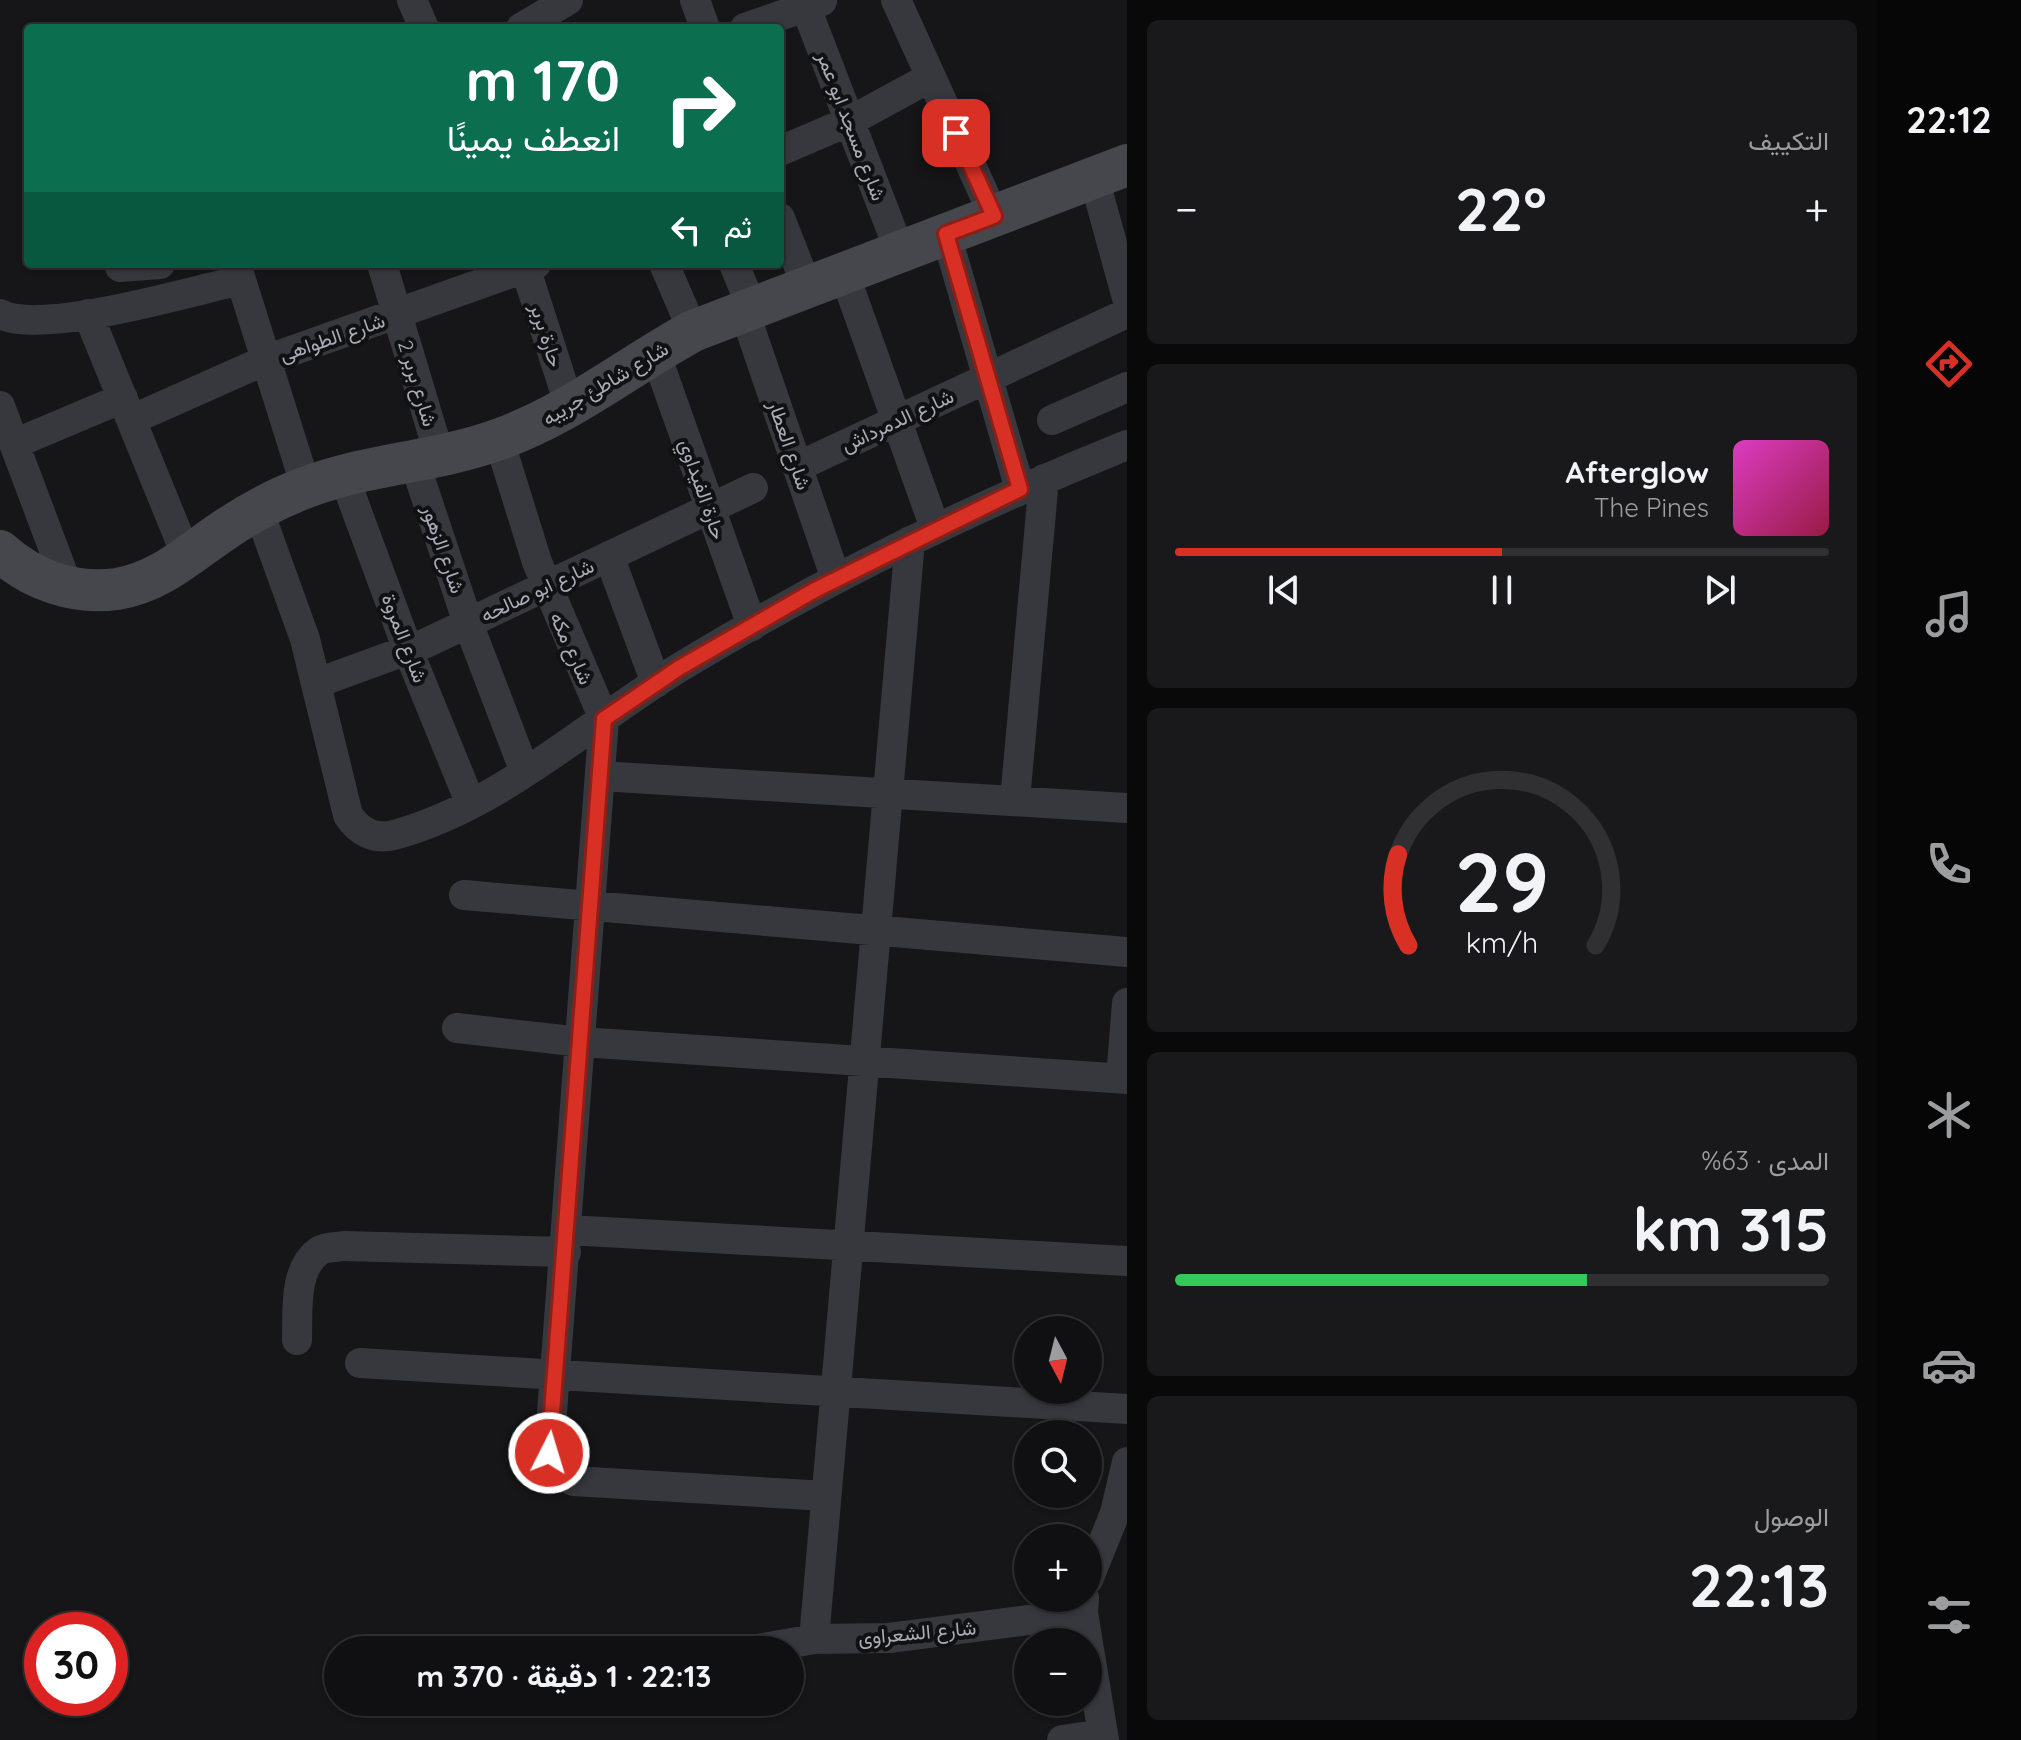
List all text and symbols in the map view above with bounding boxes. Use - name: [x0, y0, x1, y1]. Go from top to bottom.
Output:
- text: 170 m: [466, 45, 620, 115]
- street label: شارع مسجد ابو عمر: [810, 47, 892, 205]
- icon: right: [648, 56, 752, 160]
- text: 22:12: [1906, 97, 1992, 142]
- pin: [922, 99, 990, 167]
- icon: arrive: [934, 111, 978, 155]
- text: انعطف يمينًا: [447, 115, 620, 160]
- text: التكييف: [1748, 124, 1829, 157]
- text: 22°: [1455, 171, 1547, 246]
- text: −: [1175, 181, 1198, 236]
- text: +: [1804, 181, 1829, 236]
- icon: left: [664, 208, 708, 252]
- text: ثم: [724, 208, 752, 246]
- street label: حارة بربر: [524, 299, 569, 370]
- street label: شارع الطواهى: [276, 307, 389, 369]
- street label: شارع شاطئ جريبه: [537, 336, 674, 432]
- icon: directions: [1921, 336, 1977, 392]
- street label: شارع بربر 2: [391, 337, 443, 430]
- street label: شارع الدمرداش: [837, 383, 958, 459]
- street label: شارع العطار: [761, 396, 817, 494]
- street label: حارة الفيداوي: [669, 435, 732, 544]
- text: Afterglow: [1566, 453, 1709, 491]
- text: The Pines: [1594, 491, 1709, 524]
- street label: شارع الزهور: [415, 501, 471, 597]
- street label: شارع ابو صالحه: [476, 553, 599, 629]
- icon: previous: [1262, 568, 1306, 612]
- icon: pause: [1480, 568, 1524, 612]
- icon: next: [1698, 568, 1742, 612]
- icon: music: [1921, 586, 1977, 642]
- street label: شارع المروة: [375, 590, 433, 687]
- street label: شارع مكه: [543, 608, 599, 689]
- text: 29: [1455, 829, 1549, 933]
- icon: phone: [1921, 836, 1977, 892]
- text: km/h: [1466, 924, 1538, 960]
- icon: climate: [1921, 1087, 1977, 1143]
- text: المدى · 63%: [1701, 1144, 1829, 1177]
- text: 315 km: [1633, 1191, 1829, 1266]
- north arrow: [1014, 1316, 1102, 1404]
- map controls: [1014, 1316, 1102, 1716]
- icon: car: [1921, 1337, 1977, 1393]
- position arrow: [507, 1411, 591, 1495]
- button: search: [1014, 1420, 1102, 1508]
- text: الوصول: [1754, 1500, 1829, 1533]
- button: +: [1014, 1524, 1102, 1612]
- text: 22:13: [1689, 1547, 1829, 1622]
- icon: filters: [1921, 1587, 1977, 1643]
- speed limit sign: 30: [24, 1612, 128, 1716]
- street label: شارع الشعراوى: [857, 1614, 977, 1652]
- button: −: [1014, 1628, 1102, 1716]
- text: 22:13 · 1 دقيقة · 370 m: [417, 1657, 711, 1695]

